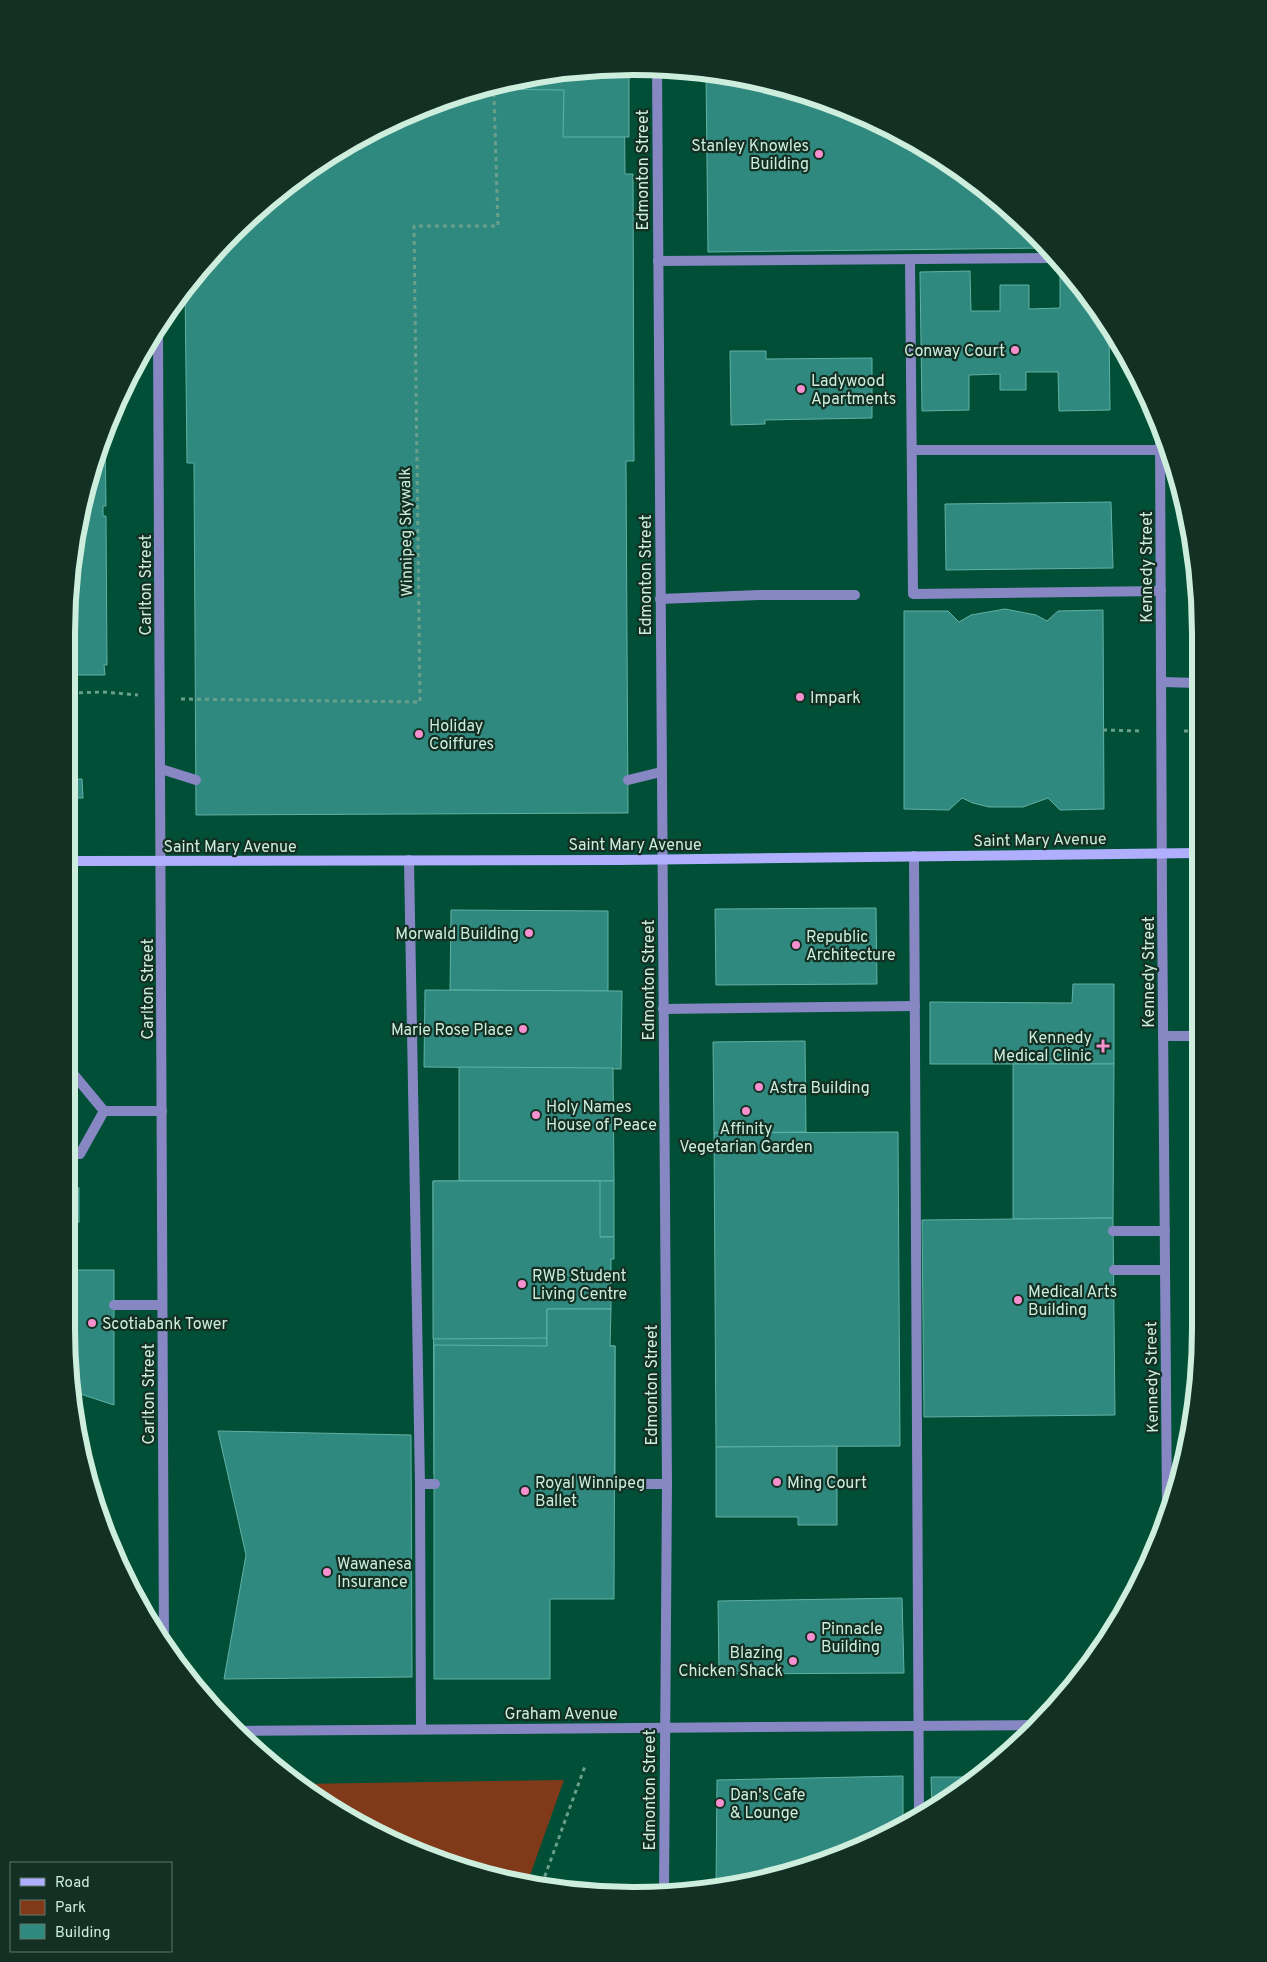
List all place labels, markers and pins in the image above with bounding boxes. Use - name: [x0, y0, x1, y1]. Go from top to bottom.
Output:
- place label: Stanley Knowles Building: [691, 137, 809, 175]
- marker: Stanley Knowles Building: [813, 148, 825, 160]
- place label: Conway Court: [904, 342, 1005, 362]
- marker: Conway Court: [1009, 344, 1021, 356]
- place label: Ladywood Apartments: [811, 372, 896, 410]
- marker: Ladywood Apartments: [795, 383, 807, 395]
- place label: Impark: [810, 689, 861, 709]
- marker: Impark: [794, 691, 806, 703]
- place label: Holiday Coiffures: [429, 717, 494, 755]
- marker: Holiday Coiffures: [413, 728, 425, 740]
- place label: Morwald Building: [395, 925, 519, 945]
- marker: Morwald Building: [523, 927, 535, 939]
- place label: Republic Architecture: [806, 928, 896, 966]
- marker: Republic Architecture: [790, 939, 802, 951]
- place label: Marie Rose Place: [391, 1021, 513, 1041]
- marker: Marie Rose Place: [517, 1023, 529, 1035]
- place label: Kennedy Medical Clinic: [993, 1029, 1092, 1067]
- marker: Kennedy Medical Clinic: [1096, 1039, 1110, 1053]
- place label: Astra Building: [769, 1079, 870, 1099]
- marker: Astra Building: [753, 1081, 765, 1093]
- place label: Holy Names House of Peace: [546, 1098, 657, 1136]
- marker: Affinity Vegetarian Garden: [740, 1105, 752, 1117]
- marker: Holy Names House of Peace: [530, 1109, 542, 1121]
- place label: Affinity Vegetarian Garden: [679, 1120, 813, 1158]
- place label: RWB Student Living Centre: [532, 1267, 627, 1305]
- marker: RWB Student Living Centre: [516, 1278, 528, 1290]
- place label: Medical Arts Building: [1028, 1283, 1117, 1321]
- marker: Medical Arts Building: [1012, 1294, 1024, 1306]
- place label: Scotiabank Tower: [102, 1315, 228, 1335]
- marker: Scotiabank Tower: [86, 1317, 98, 1329]
- place label: Royal Winnipeg Ballet: [535, 1474, 645, 1512]
- place label: Ming Court: [787, 1474, 867, 1494]
- marker: Ming Court: [771, 1476, 783, 1488]
- marker: Royal Winnipeg Ballet: [519, 1485, 531, 1497]
- place label: Wawanesa Insurance: [337, 1555, 412, 1593]
- marker: Wawanesa Insurance: [321, 1566, 333, 1578]
- place label: Pinnacle Building: [821, 1620, 883, 1658]
- marker: Pinnacle Building: [805, 1631, 817, 1643]
- place label: Blazing Chicken Shack: [678, 1644, 783, 1682]
- marker: Blazing Chicken Shack: [787, 1655, 799, 1667]
- place label: Dan's Cafe & Lounge: [730, 1786, 805, 1824]
- marker: Dan's Cafe & Lounge: [714, 1797, 726, 1809]

